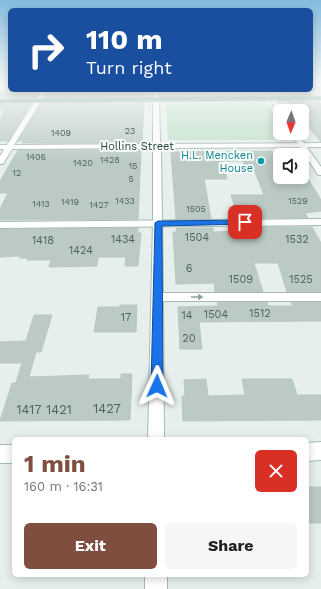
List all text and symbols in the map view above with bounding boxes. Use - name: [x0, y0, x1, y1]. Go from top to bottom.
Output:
- text: 110 m: [86, 23, 163, 56]
- icon: right: [20, 24, 72, 76]
- text: Turn right: [86, 57, 172, 78]
- north arrow: [273, 104, 309, 140]
- map controls: [273, 104, 309, 184]
- house number: 23: [125, 126, 135, 136]
- house number: 1409: [51, 128, 71, 138]
- street label: Hollins Street: [100, 140, 174, 153]
- button: sound: [273, 148, 309, 184]
- place label: H.L. Mencken House: [181, 149, 253, 175]
- house number: 1406: [26, 152, 46, 162]
- house number: 1428: [100, 155, 120, 165]
- marker: H.L. Mencken House: [256, 156, 266, 166]
- house number: 1420: [73, 158, 93, 168]
- house number: 15: [129, 161, 137, 171]
- house number: 12: [13, 168, 21, 178]
- house number: 5: [128, 174, 134, 184]
- house number: 1433: [115, 196, 135, 206]
- house number: 1529: [288, 196, 308, 206]
- house number: 1419: [61, 197, 79, 207]
- house number: 1413: [32, 199, 50, 209]
- house number: 1427: [89, 200, 109, 210]
- house number: 1505: [186, 204, 206, 214]
- pin: [228, 205, 262, 239]
- icon: arrive: [234, 211, 256, 233]
- house number: 1504: [185, 231, 209, 244]
- house number: 1434: [111, 233, 135, 246]
- house number: 1532: [285, 233, 309, 246]
- house number: 1418: [32, 234, 54, 247]
- house number: 1424: [69, 244, 93, 257]
- house number: 6: [186, 262, 193, 275]
- house number: 1509: [229, 273, 253, 286]
- house number: 1525: [289, 273, 313, 286]
- one-way arrow: [191, 294, 204, 300]
- house number: 1512: [249, 307, 271, 320]
- house number: 1504: [204, 308, 228, 321]
- house number: 14: [181, 309, 193, 322]
- house number: 17: [121, 311, 131, 324]
- house number: 20: [182, 332, 196, 345]
- position arrow: [136, 365, 178, 407]
- house number: 1427: [93, 401, 121, 416]
- house number: 1417: [16, 402, 42, 417]
- house number: 1421: [46, 402, 72, 417]
- text: 1 min: [24, 450, 86, 478]
- button: close: [255, 450, 297, 492]
- text: 160 m · 16:31: [24, 479, 103, 494]
- button: Exit: [24, 523, 157, 569]
- button: Share: [165, 523, 297, 569]

